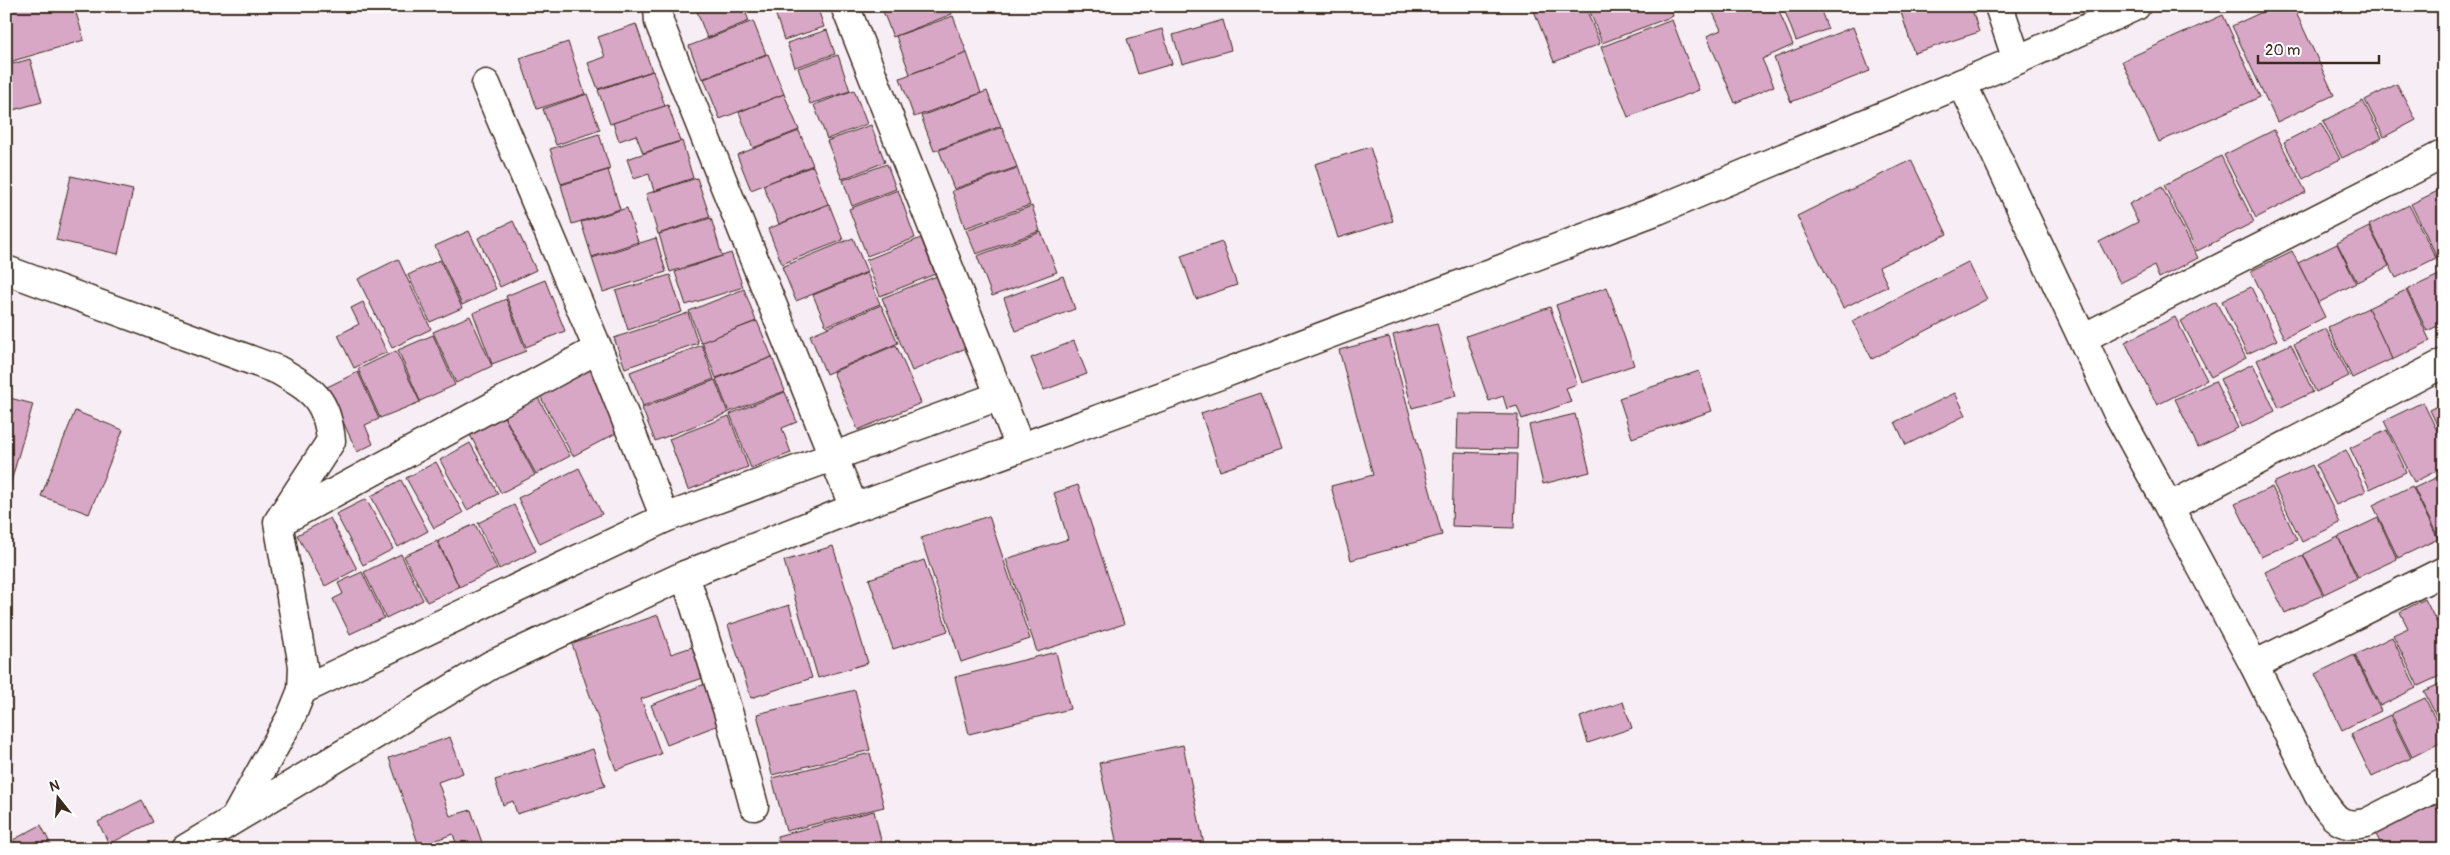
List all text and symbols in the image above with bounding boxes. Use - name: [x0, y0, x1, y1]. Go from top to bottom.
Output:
- scale bar: [2258, 32, 2379, 64]
- text: 20 m: [2265, 41, 2300, 60]
- north arrow: [32, 772, 82, 822]
- text: N: [47, 777, 61, 796]

